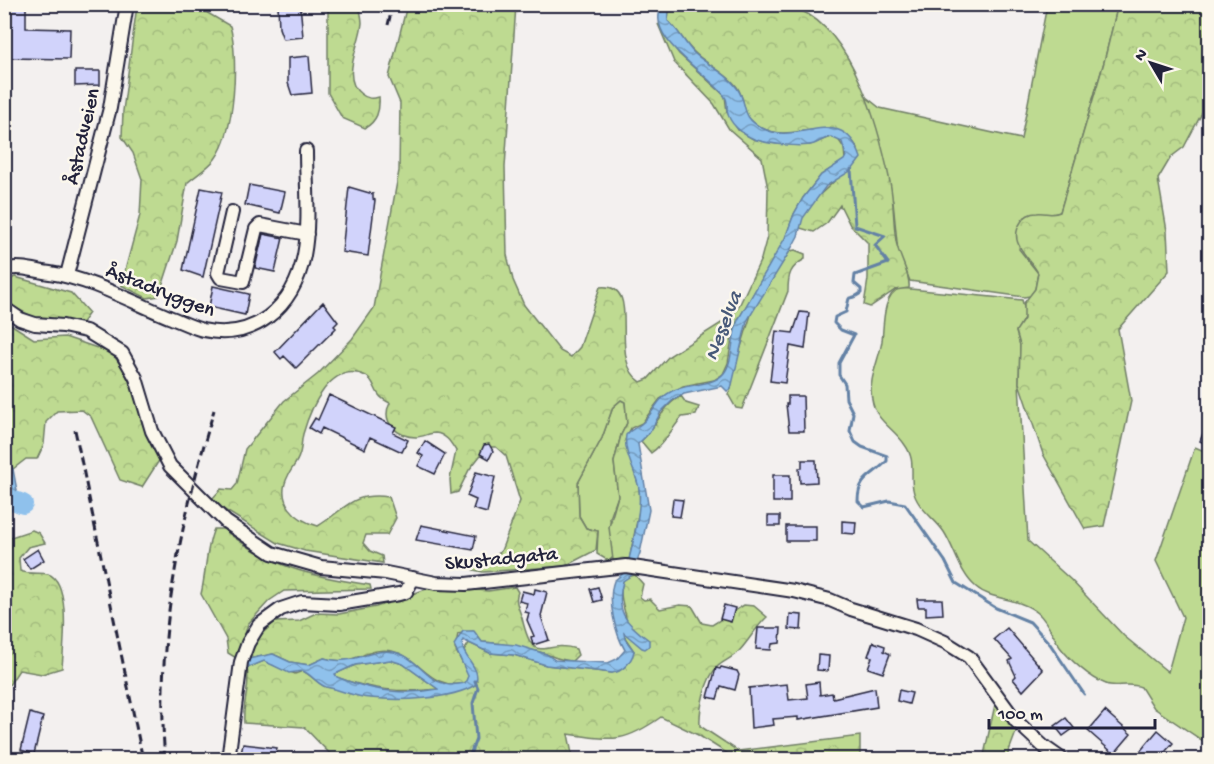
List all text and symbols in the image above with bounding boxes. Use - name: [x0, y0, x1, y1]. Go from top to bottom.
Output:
- north arrow: [1121, 33, 1181, 93]
- text: N: [1131, 45, 1153, 66]
- street label: Åstadveien: [59, 86, 108, 187]
- street label: Åstadryggen: [102, 258, 219, 325]
- water label: Neselva: [700, 287, 750, 365]
- street label: Skustadgata: [444, 543, 560, 578]
- scale bar: [989, 692, 1156, 730]
- text: 100 m: [997, 705, 1043, 726]

